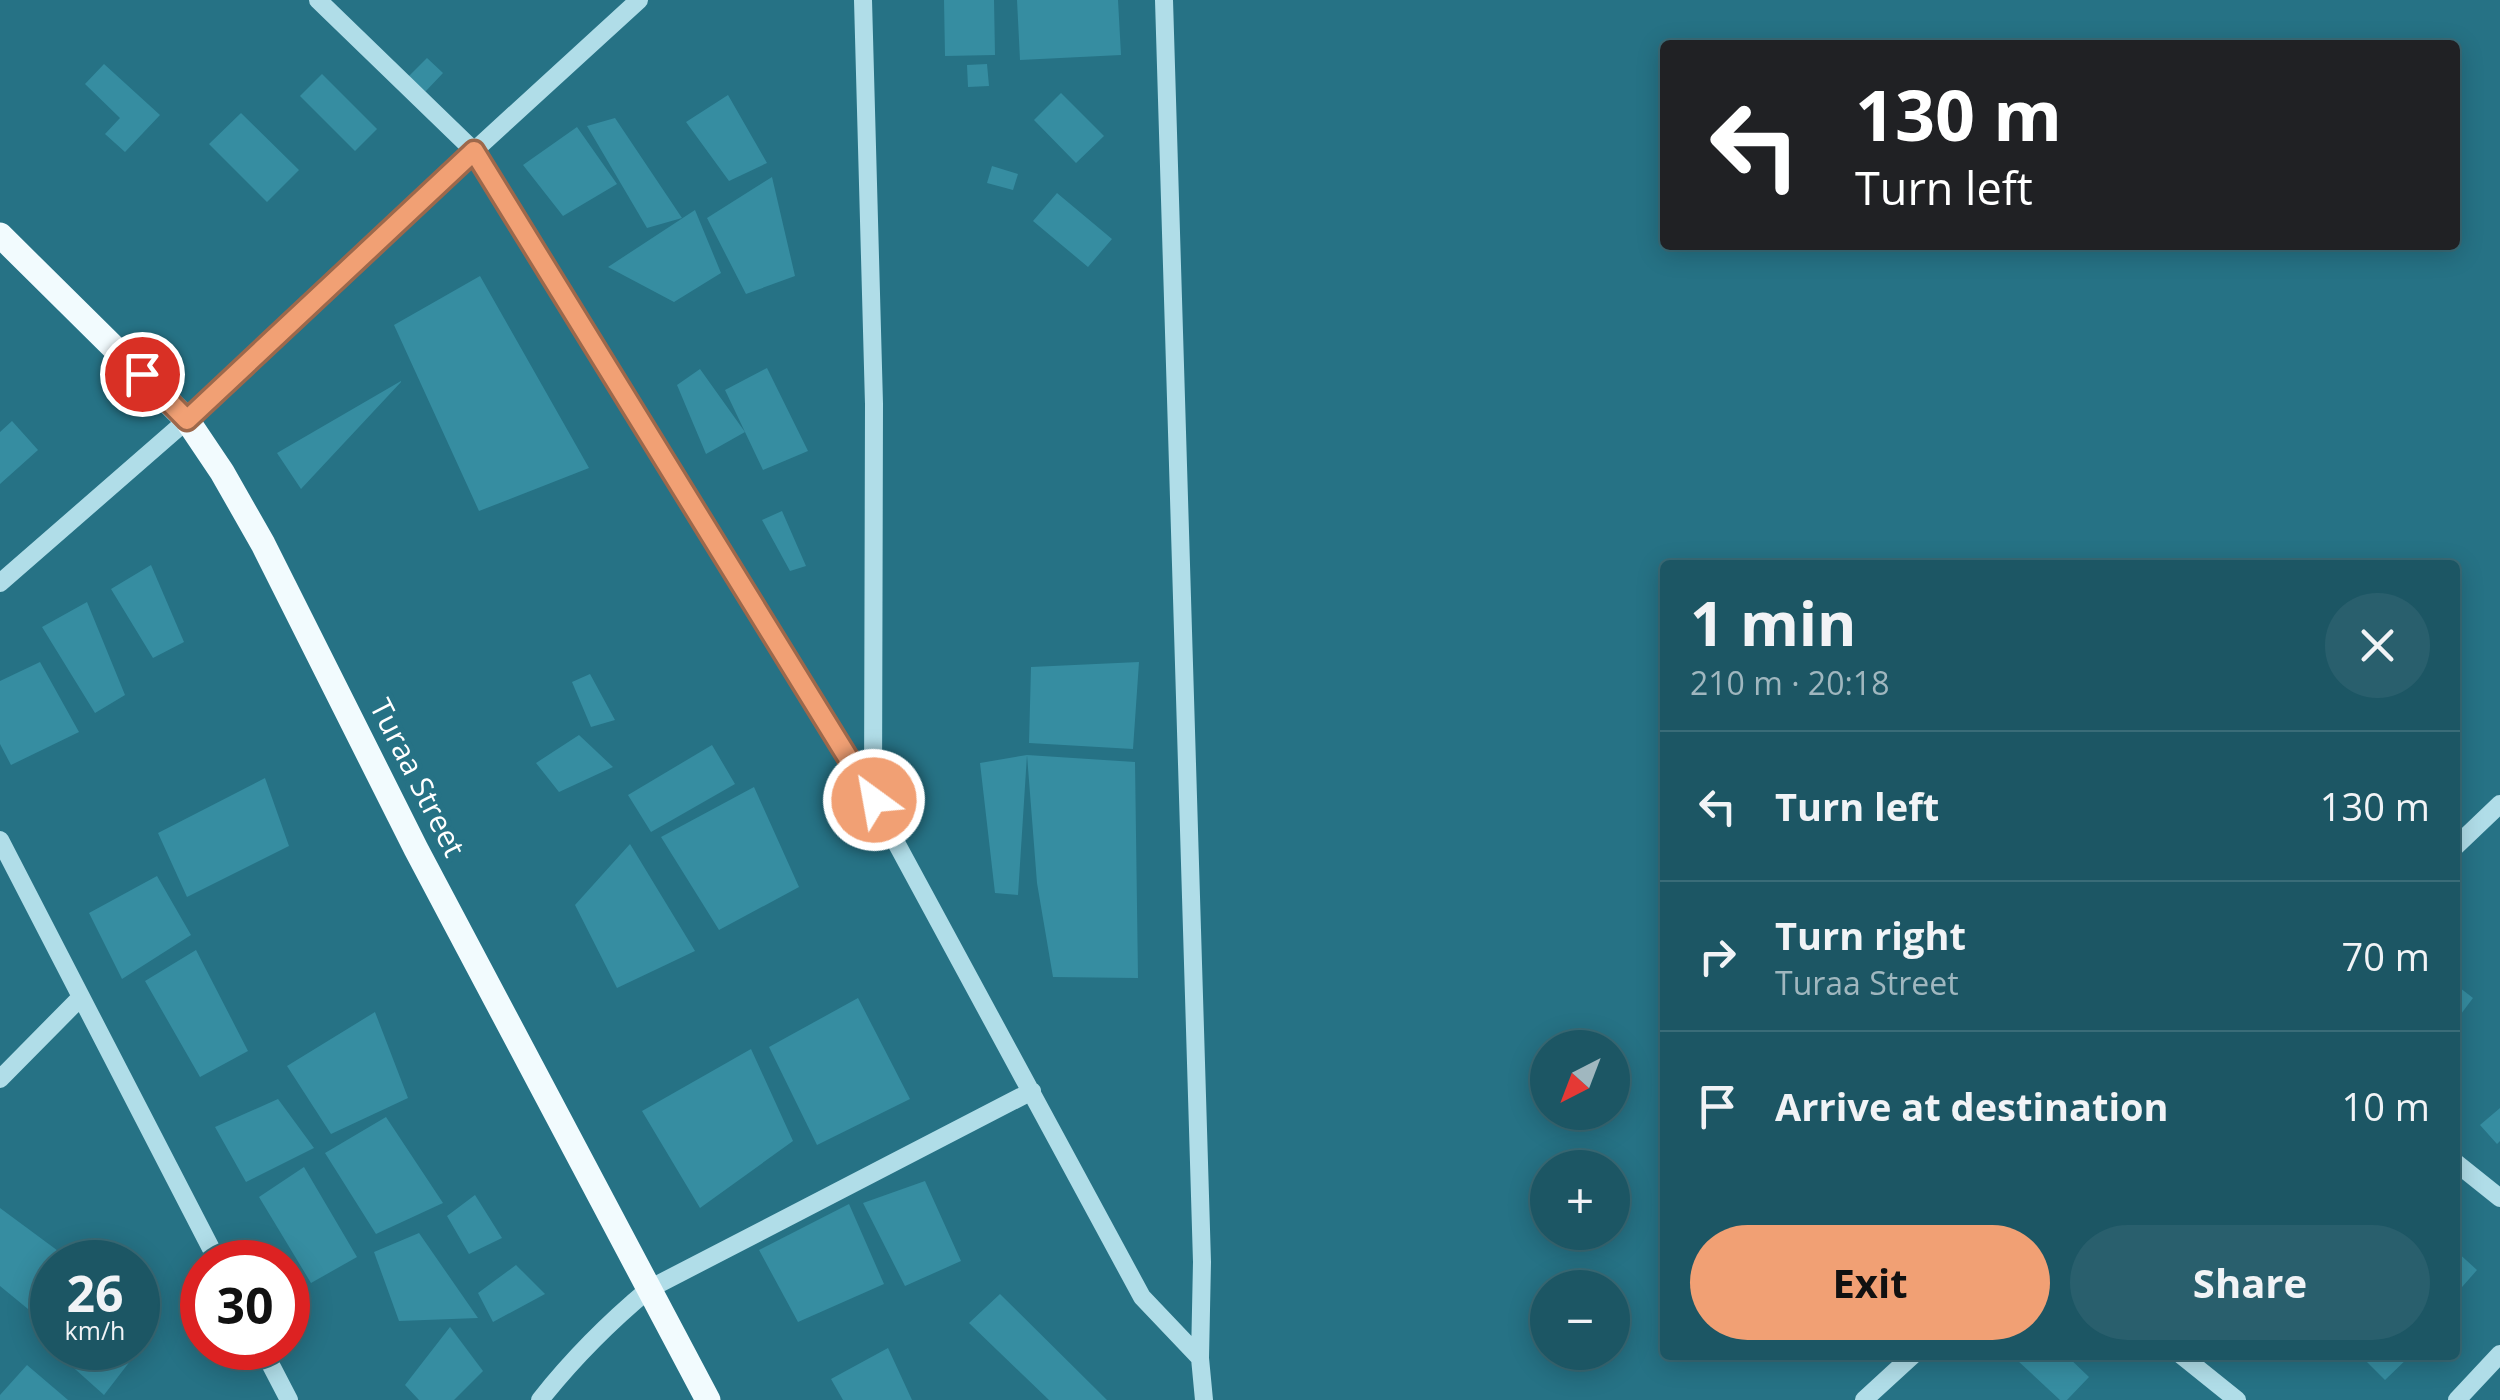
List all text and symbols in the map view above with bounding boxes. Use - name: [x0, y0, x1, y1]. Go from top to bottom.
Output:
- text: 130 m: [1855, 66, 2062, 162]
- icon: left: [1690, 80, 1820, 210]
- text: Turn left: [1855, 157, 2033, 218]
- pin: [100, 332, 185, 417]
- icon: arrive: [115, 347, 170, 402]
- text: 1 min: [1690, 582, 1857, 664]
- button: close: [2325, 593, 2430, 698]
- text: 210 m · 20:18: [1690, 661, 1889, 704]
- street label: Turaa Street: [361, 691, 476, 863]
- position arrow: [822, 748, 926, 852]
- icon: left: [1690, 779, 1745, 834]
- text: Turn left: [1775, 780, 1939, 832]
- text: 130 m: [2320, 780, 2430, 832]
- text: Turn right: [1775, 909, 1966, 961]
- icon: right: [1690, 929, 1745, 984]
- text: 70 m: [2341, 930, 2430, 982]
- text: Turaa Street: [1775, 961, 1959, 1004]
- north arrow: [1530, 1030, 1630, 1130]
- map controls: [1530, 1030, 1630, 1370]
- icon: arrive: [1690, 1079, 1745, 1134]
- text: Arrive at destination: [1775, 1080, 2169, 1132]
- text: 10 m: [2341, 1080, 2430, 1132]
- button: +: [1530, 1150, 1630, 1250]
- button: Exit: [1690, 1225, 2050, 1340]
- button: Share: [2070, 1225, 2430, 1340]
- speed limit sign: 30: [180, 1240, 310, 1370]
- text: 26: [66, 1259, 124, 1327]
- button: −: [1530, 1270, 1630, 1370]
- text: km/h: [65, 1313, 125, 1347]

